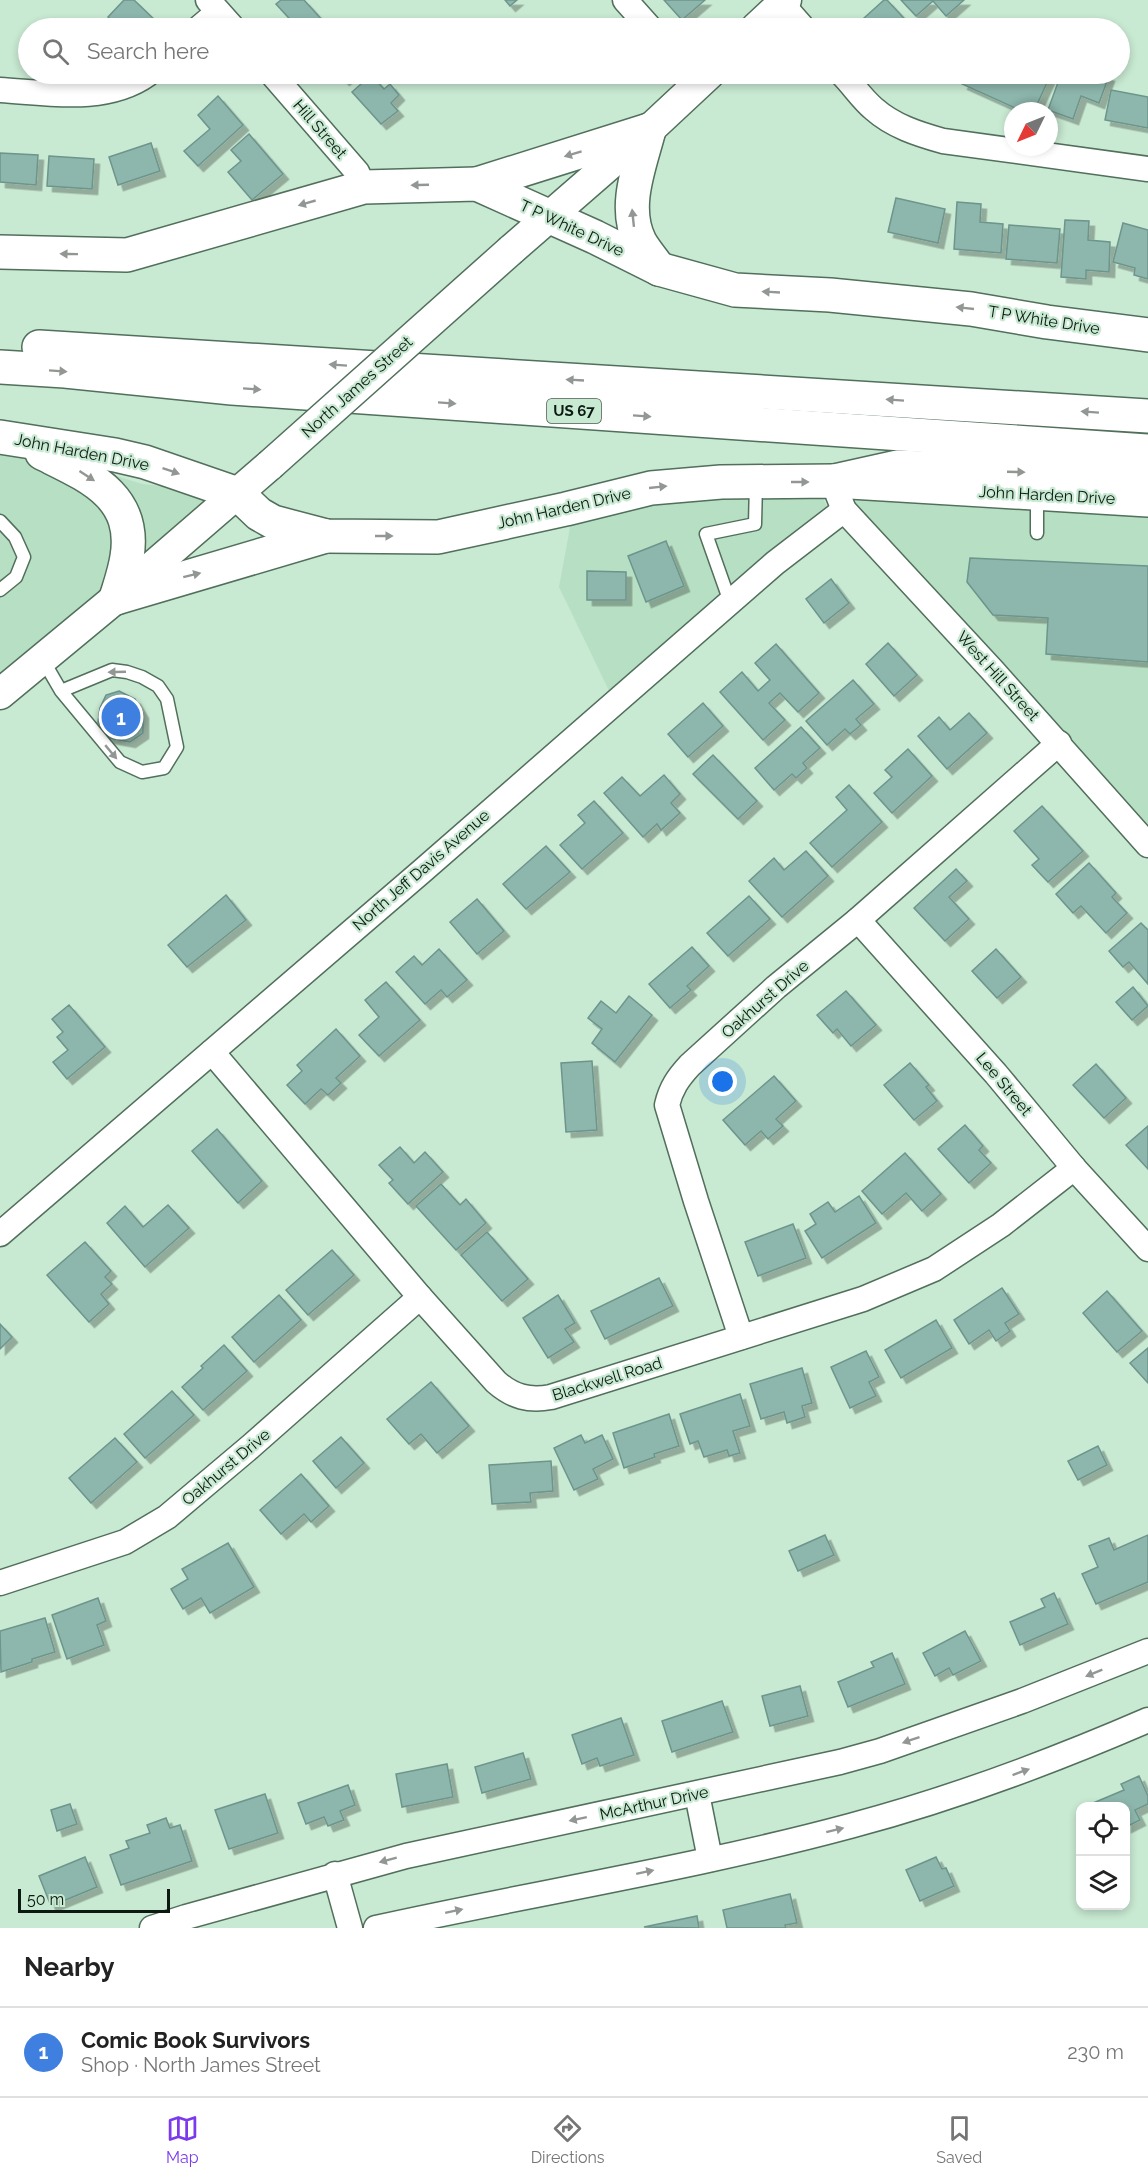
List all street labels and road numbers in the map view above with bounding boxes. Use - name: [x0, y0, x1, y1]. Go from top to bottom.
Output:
- street label: Hill Street: [289, 96, 351, 163]
- street label: T P White Drive: [517, 196, 627, 260]
- street label: T P White Drive: [987, 302, 1101, 338]
- street label: North James Street: [298, 332, 417, 442]
- road number: US 67: [547, 399, 601, 423]
- street label: John Harden Drive: [13, 430, 151, 474]
- street label: John Harden Drive: [978, 482, 1116, 508]
- street label: John Harden Drive: [495, 483, 633, 533]
- street label: West Hill Street: [953, 627, 1044, 725]
- street label: North Jeff Davis Avenue: [349, 805, 493, 935]
- street label: Oakhurst Drive: [718, 956, 812, 1042]
- street label: Lee Street: [972, 1049, 1036, 1120]
- street label: Blackwell Road: [550, 1353, 664, 1405]
- street label: Oakhurst Drive: [178, 1425, 274, 1509]
- street label: McArthur Drive: [598, 1782, 710, 1824]

